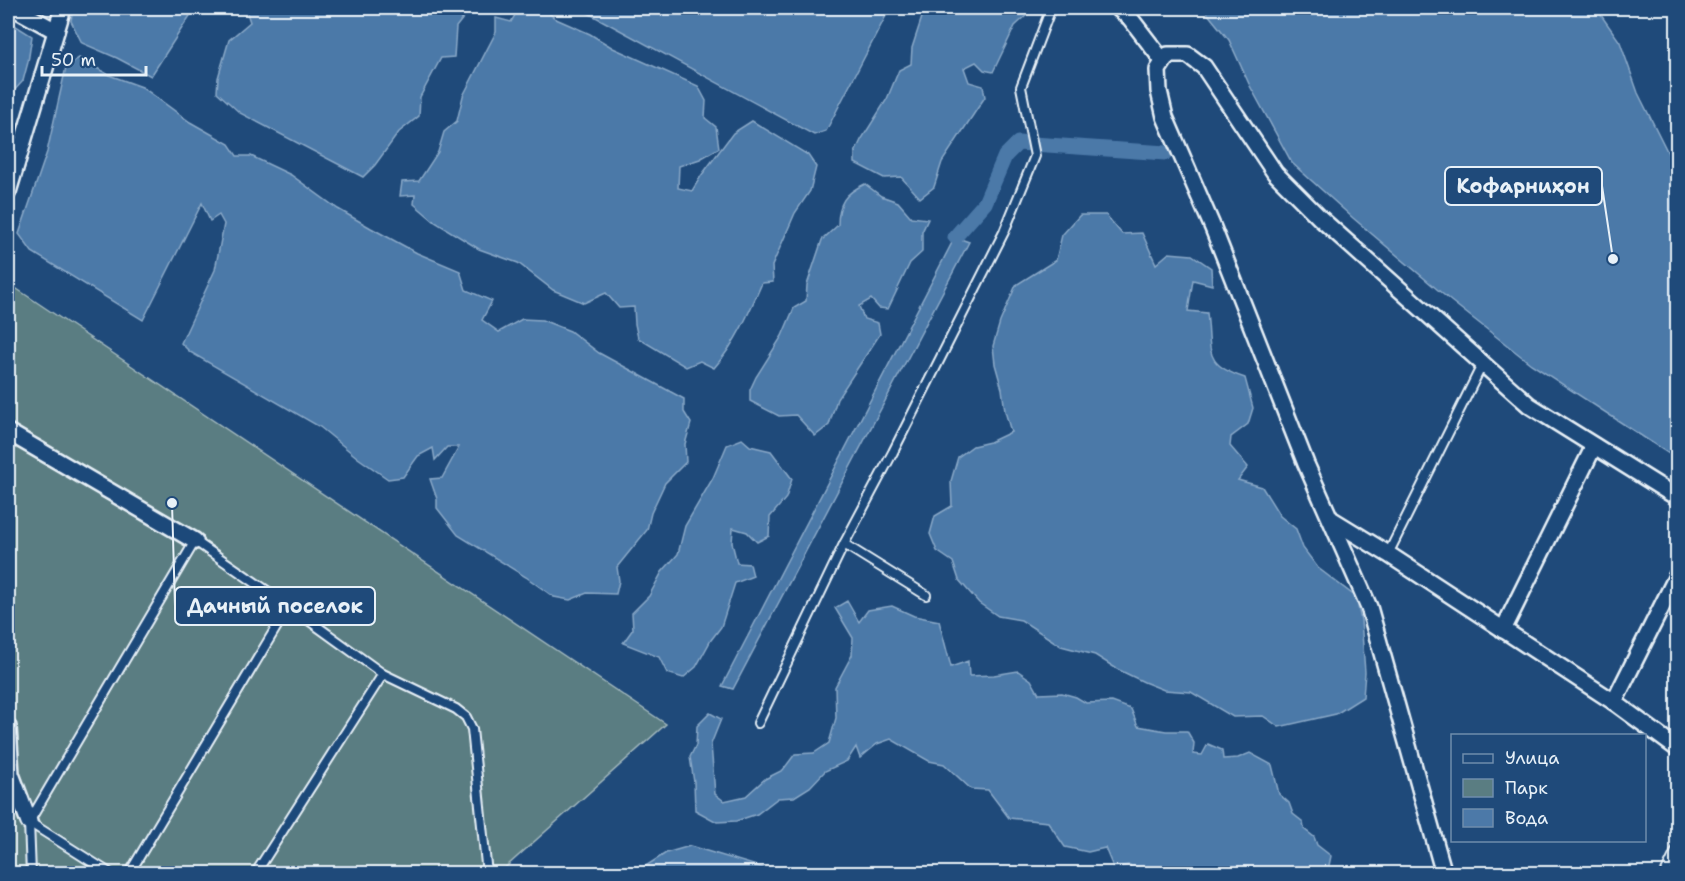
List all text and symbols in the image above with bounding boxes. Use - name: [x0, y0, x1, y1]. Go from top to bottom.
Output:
- scale bar: [42, 39, 146, 77]
- text: 50 m: [51, 48, 96, 72]
- callout: Кофарниҳон: [1445, 167, 1602, 205]
- text: Кофарниҳон: [1456, 173, 1590, 199]
- callout: Дачный поселок: [175, 587, 375, 625]
- text: Дачный поселок: [187, 593, 363, 619]
- legend: [1451, 734, 1646, 842]
- text: Улица: [1505, 746, 1559, 770]
- text: Парк: [1505, 776, 1548, 800]
- text: Вода: [1505, 806, 1548, 830]

